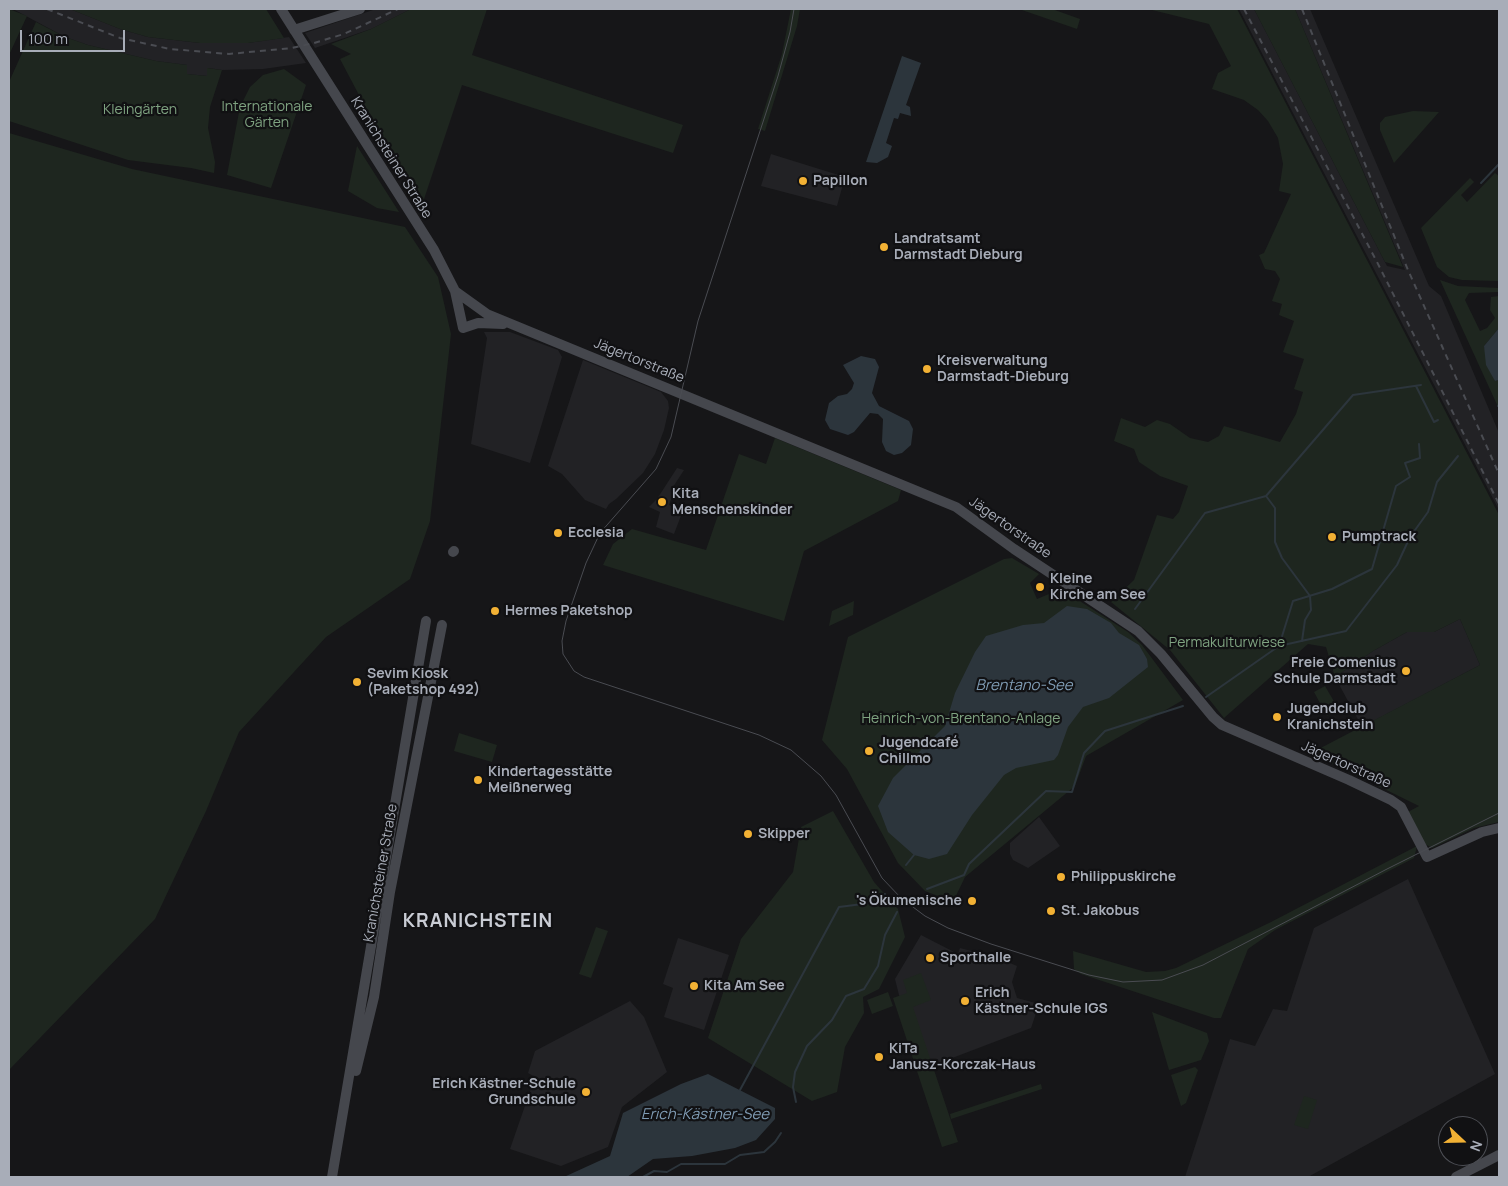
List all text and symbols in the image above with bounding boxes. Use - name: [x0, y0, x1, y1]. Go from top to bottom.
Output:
- scale bar: [22, 20, 128, 52]
- text: 100 m: [28, 28, 68, 49]
- street label: Kranichsteiner Straße: [347, 94, 435, 222]
- park label: Internationale Gärten: [222, 99, 312, 132]
- park label: Kleingärten: [103, 102, 177, 118]
- place label: Papillon: [813, 173, 868, 189]
- marker: Papillon: [797, 175, 809, 187]
- place label: Landratsamt Darmstadt Dieburg: [894, 231, 1023, 264]
- marker: Landratsamt Darmstadt Dieburg: [878, 241, 890, 253]
- street label: Jägertorstraße: [591, 335, 687, 387]
- place label: Kreisverwaltung Darmstadt-Dieburg: [937, 353, 1069, 386]
- marker: Kreisverwaltung Darmstadt-Dieburg: [921, 363, 933, 375]
- place label: Kita Menschenskinder: [672, 486, 793, 518]
- street label: Jägertorstraße: [966, 494, 1054, 562]
- marker: Kita Menschenskinder: [656, 496, 668, 508]
- place label: Ecclesia: [568, 525, 624, 541]
- marker: Ecclesia: [552, 527, 564, 539]
- place label: Pumptrack: [1342, 529, 1416, 545]
- marker: Pumptrack: [1326, 531, 1338, 543]
- place label: Kleine Kirche am See: [1050, 571, 1146, 604]
- marker: Kleine Kirche am See: [1034, 581, 1046, 593]
- place label: Hermes Paketshop: [505, 603, 633, 619]
- marker: Hermes Paketshop: [489, 605, 501, 617]
- park label: Permakulturwiese: [1169, 635, 1285, 651]
- place label: Freie Comenius Schule Darmstadt: [1274, 655, 1396, 688]
- marker: Freie Comenius Schule Darmstadt: [1400, 665, 1412, 677]
- place label: Sevim Kiosk (Paketshop 492): [367, 666, 480, 699]
- marker: Sevim Kiosk (Paketshop 492): [351, 676, 363, 688]
- water label: Brentano-See: [975, 677, 1073, 695]
- place label: Jugendclub Kranichstein: [1287, 701, 1373, 734]
- park label: Heinrich-von-Brentano-Anlage: [862, 711, 1060, 727]
- marker: Jugendclub Kranichstein: [1271, 711, 1283, 723]
- place label: Jugendcafé Chillmo: [879, 735, 959, 768]
- street label: Jägertorstraße: [1299, 738, 1393, 792]
- marker: Jugendcafé Chillmo: [863, 745, 875, 757]
- place label: Kindertagesstätte Meißnerweg: [488, 764, 612, 796]
- marker: Kindertagesstätte Meißnerweg: [472, 774, 484, 786]
- street label: Kranichsteiner Straße: [361, 802, 401, 944]
- place label: Skipper: [758, 826, 810, 842]
- marker: Skipper: [742, 828, 754, 840]
- place label: Philippuskirche: [1071, 869, 1176, 885]
- marker: Philippuskirche: [1055, 871, 1067, 883]
- place label: 's Ökumenische: [856, 893, 962, 909]
- marker: 's Ökumenische: [966, 895, 978, 907]
- place label: St. Jakobus: [1061, 903, 1139, 919]
- marker: St. Jakobus: [1045, 905, 1057, 917]
- district label: KRANICHSTEIN: [401, 911, 555, 933]
- place label: Sporthalle: [940, 950, 1011, 966]
- marker: Sporthalle: [924, 952, 936, 964]
- place label: Kita Am See: [704, 978, 785, 994]
- marker: Kita Am See: [688, 980, 700, 992]
- place label: Erich Kästner-Schule IGS: [975, 985, 1108, 1018]
- marker: Erich Kästner-Schule IGS: [959, 995, 971, 1007]
- place label: KiTa Janusz-Korczak-Haus: [889, 1041, 1036, 1074]
- marker: KiTa Janusz-Korczak-Haus: [873, 1051, 885, 1063]
- place label: Erich Kästner-Schule Grundschule: [432, 1076, 576, 1108]
- marker: Erich Kästner-Schule Grundschule: [580, 1086, 592, 1098]
- water label: Erich-Kästner-See: [641, 1106, 769, 1124]
- north arrow: [1438, 1116, 1488, 1166]
- text: N: [1466, 1138, 1487, 1154]

